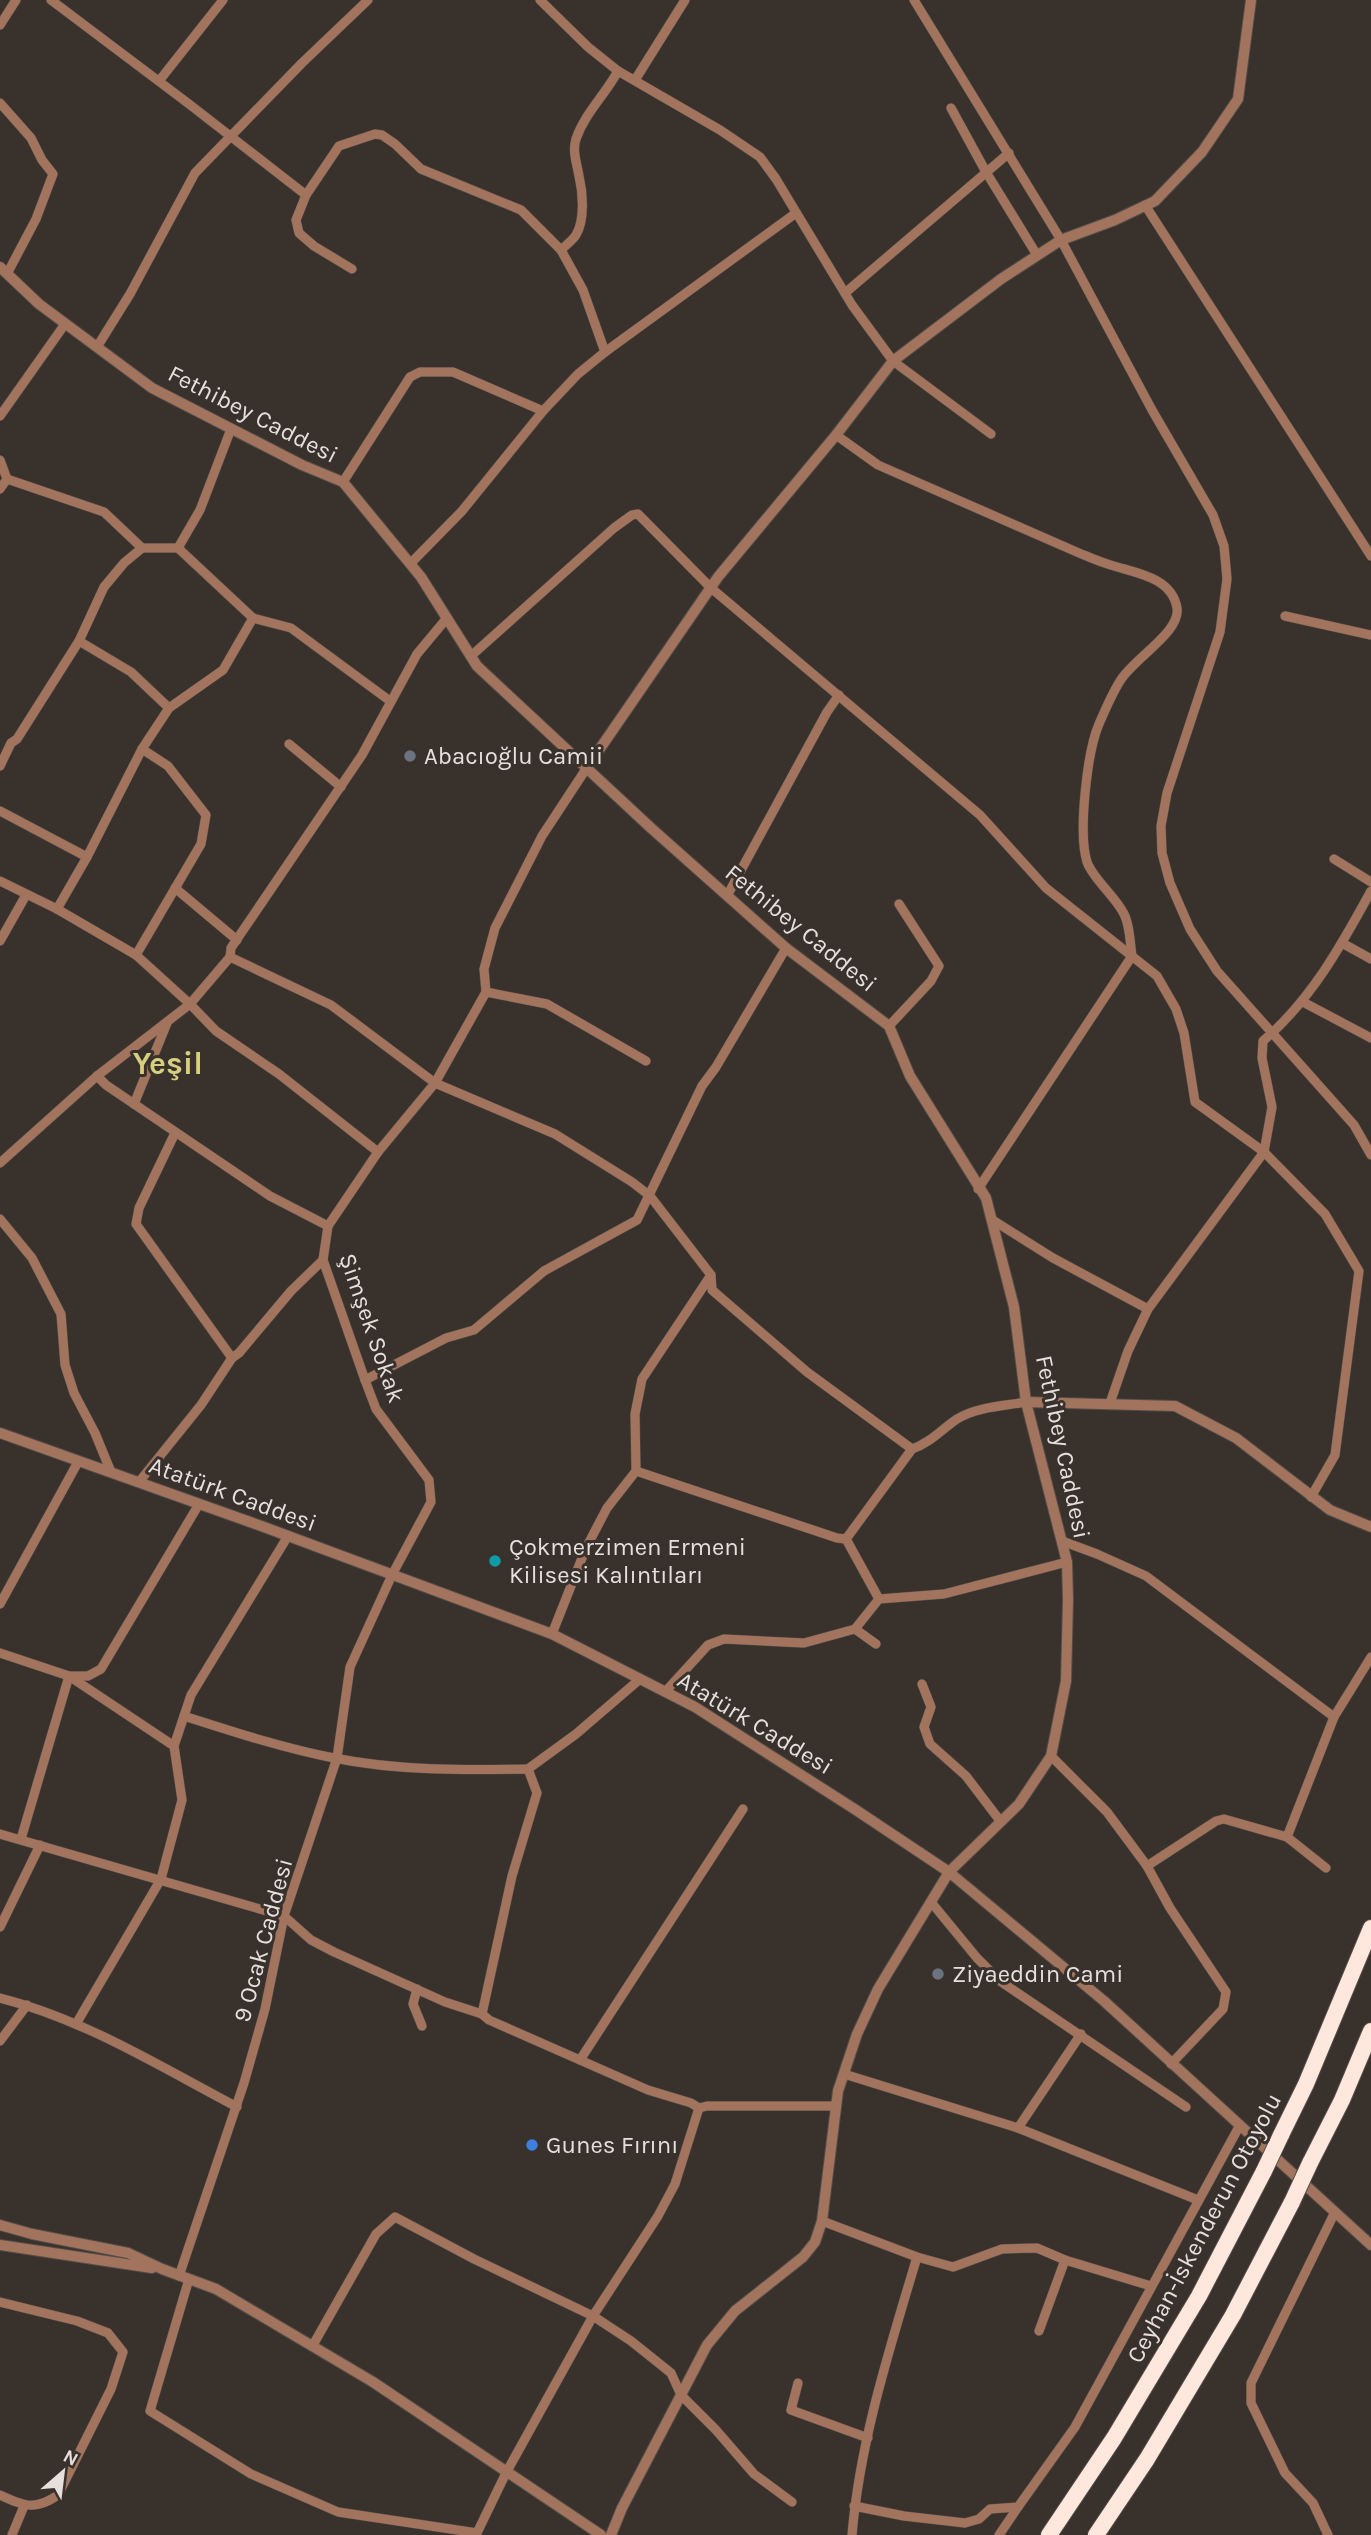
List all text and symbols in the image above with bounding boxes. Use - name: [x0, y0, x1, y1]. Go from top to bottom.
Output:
- street label: Fethibey Caddesi: [163, 359, 343, 469]
- place label: Abacıoğlu Camii: [424, 742, 603, 770]
- marker: Abacıoğlu Camii: [402, 748, 418, 764]
- street label: Fethibey Caddesi: [720, 858, 882, 998]
- district label: Yeşil: [133, 1045, 203, 1082]
- street label: Şimşek Sokak: [333, 1250, 411, 1406]
- street label: Fethibey Caddesi: [1030, 1353, 1096, 1541]
- street label: Atatürk Caddesi: [146, 1451, 320, 1537]
- place label: Çokmerzimen Ermeni Kilisesi Kalıntıları: [509, 1533, 746, 1589]
- marker: Çokmerzimen Ermeni Kilisesi Kalıntıları: [487, 1553, 503, 1569]
- street label: Atatürk Caddesi: [672, 1666, 838, 1780]
- street label: 9 Ocak Caddesi: [228, 1855, 298, 2025]
- place label: Ziyaeddin Cami: [952, 1960, 1123, 1988]
- marker: Ziyaeddin Cami: [930, 1966, 946, 1982]
- street label: Ceyhan-İskenderun Otoyolu: [1121, 2088, 1287, 2368]
- place label: Gunes Fırını: [546, 2131, 678, 2159]
- marker: Gunes Fırını: [524, 2137, 540, 2153]
- north arrow: [28, 2437, 98, 2507]
- text: N: [59, 2445, 82, 2471]

